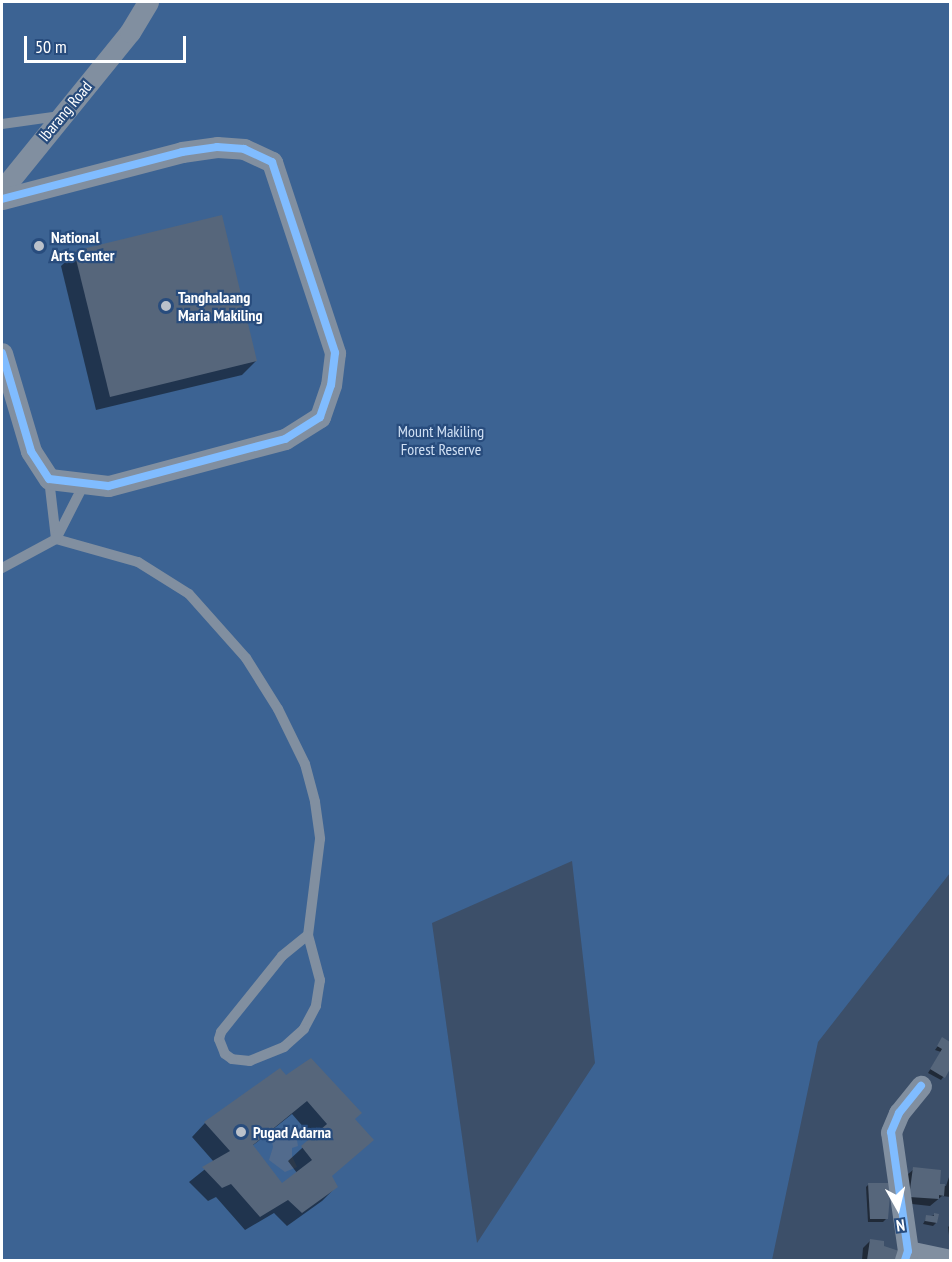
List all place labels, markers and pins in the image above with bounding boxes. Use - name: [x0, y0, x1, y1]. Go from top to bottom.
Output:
- place label: National Arts Center: [51, 227, 115, 265]
- marker: National Arts Center: [32, 239, 46, 253]
- place label: Tanghalaang Maria Makiling: [178, 287, 263, 325]
- marker: Tanghalaang Maria Makiling: [159, 299, 173, 313]
- place label: Pugad Adarna: [253, 1122, 332, 1142]
- marker: Pugad Adarna: [234, 1125, 248, 1139]

